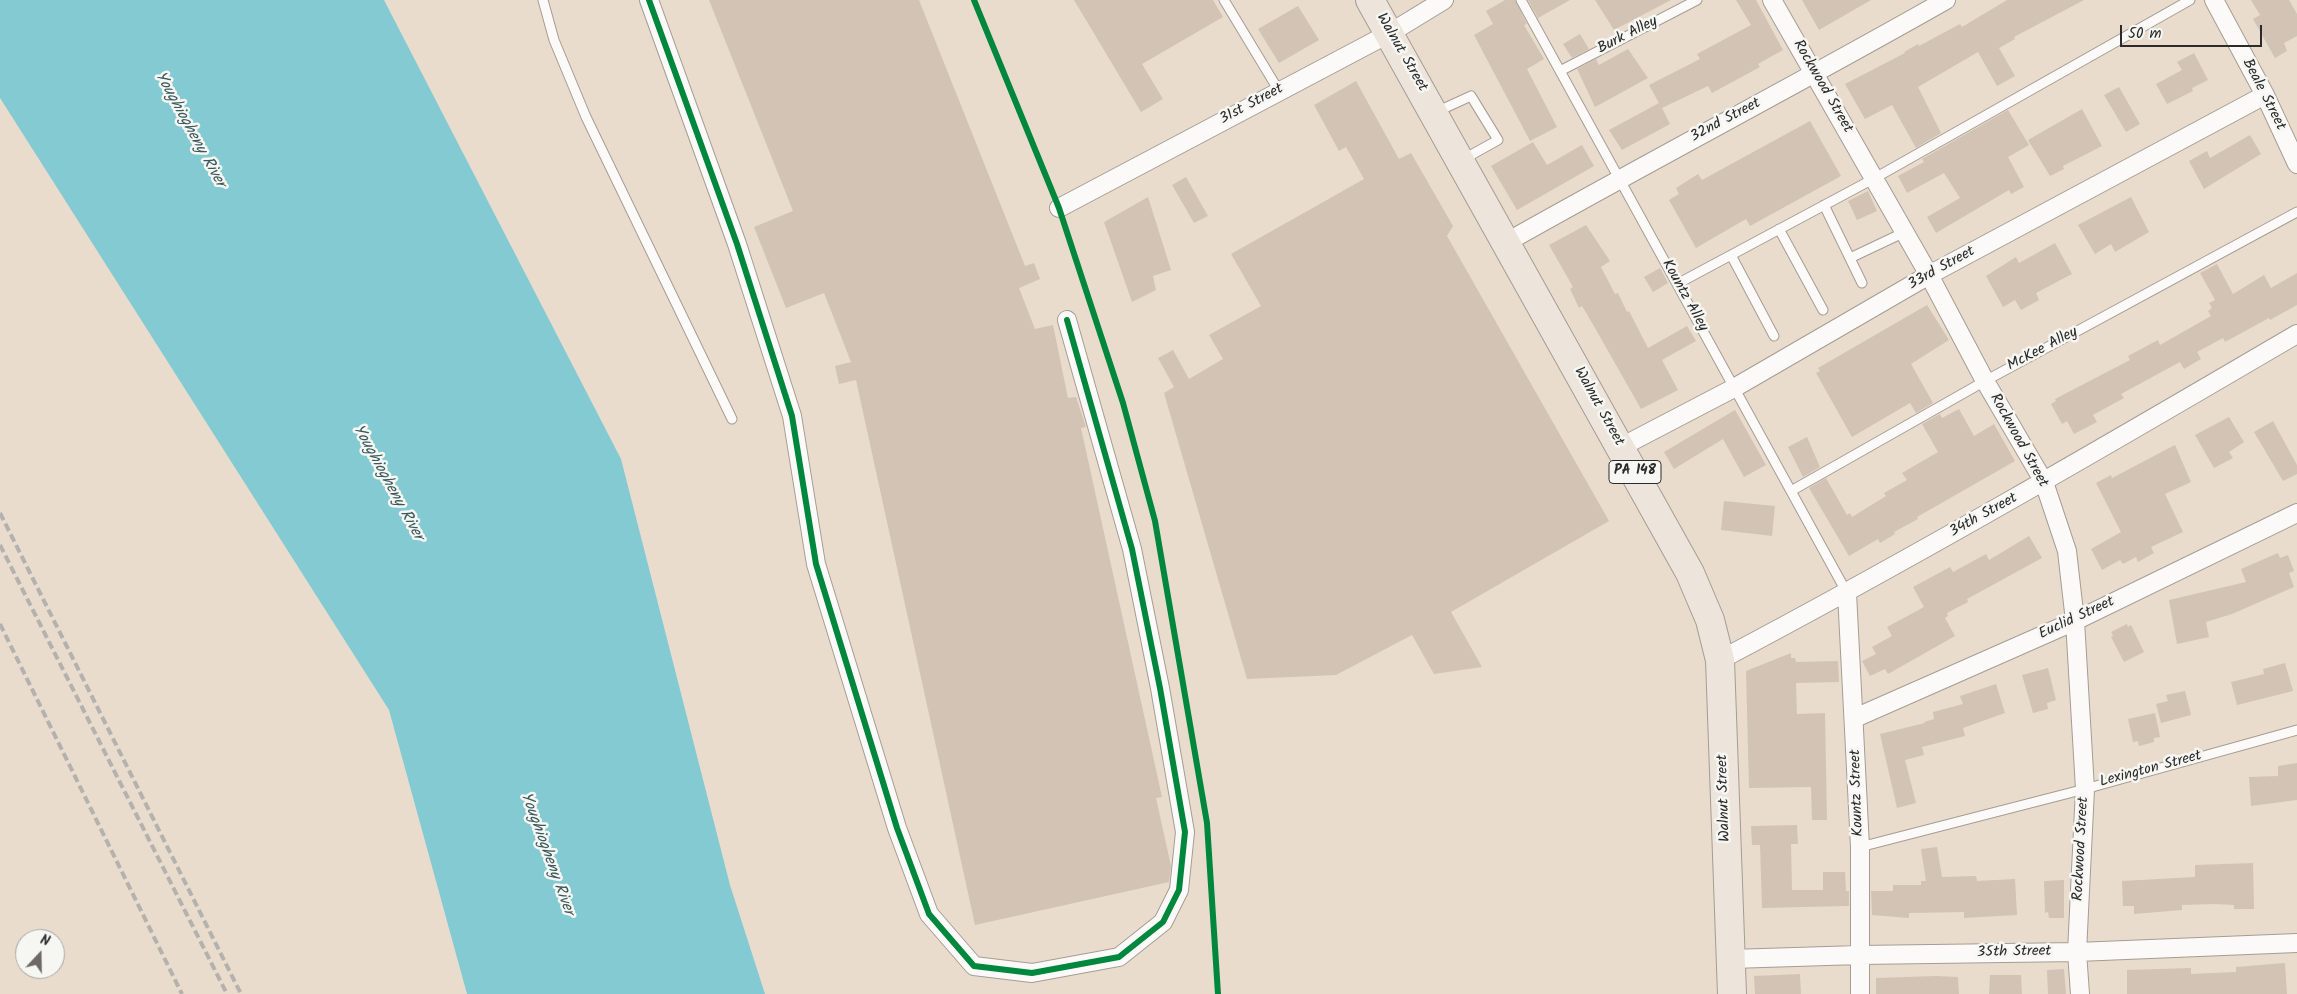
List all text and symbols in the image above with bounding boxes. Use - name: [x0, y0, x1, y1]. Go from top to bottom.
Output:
- street label: Walnut Street: [1371, 11, 1431, 95]
- street label: Burk Alley: [1595, 13, 1661, 59]
- scale bar: [2122, 15, 2264, 47]
- text: 50 m: [2128, 22, 2162, 46]
- street label: Rockwood Street: [1788, 37, 1856, 137]
- street label: Beale Street: [2237, 56, 2289, 134]
- water label: Youghiogheny River: [149, 69, 229, 191]
- street label: 31st Street: [1217, 81, 1287, 129]
- street label: 32nd Street: [1688, 95, 1764, 147]
- street label: 33rd Street: [1905, 243, 1979, 295]
- street label: Kountz Alley: [1657, 257, 1711, 335]
- street label: McKee Alley: [2005, 324, 2081, 376]
- street label: Walnut Street: [1569, 364, 1627, 450]
- street label: Rockwood Street: [1985, 391, 2051, 491]
- water label: Youghiogheny River: [347, 422, 427, 544]
- road number: PA 148: [1609, 461, 1661, 484]
- street label: 34th Street: [1947, 490, 2021, 542]
- street label: Euclid Street: [2036, 594, 2118, 644]
- street label: Lexington Street: [2098, 748, 2204, 792]
- street label: Kountz Street: [1847, 749, 1869, 837]
- street label: Walnut Street: [1714, 754, 1736, 842]
- water label: Youghiogheny River: [515, 790, 577, 918]
- street label: Rockwood Street: [2070, 796, 2094, 902]
- north arrow: [15, 929, 65, 979]
- text: N: [37, 929, 53, 953]
- street label: 35th Street: [1977, 943, 2051, 963]

